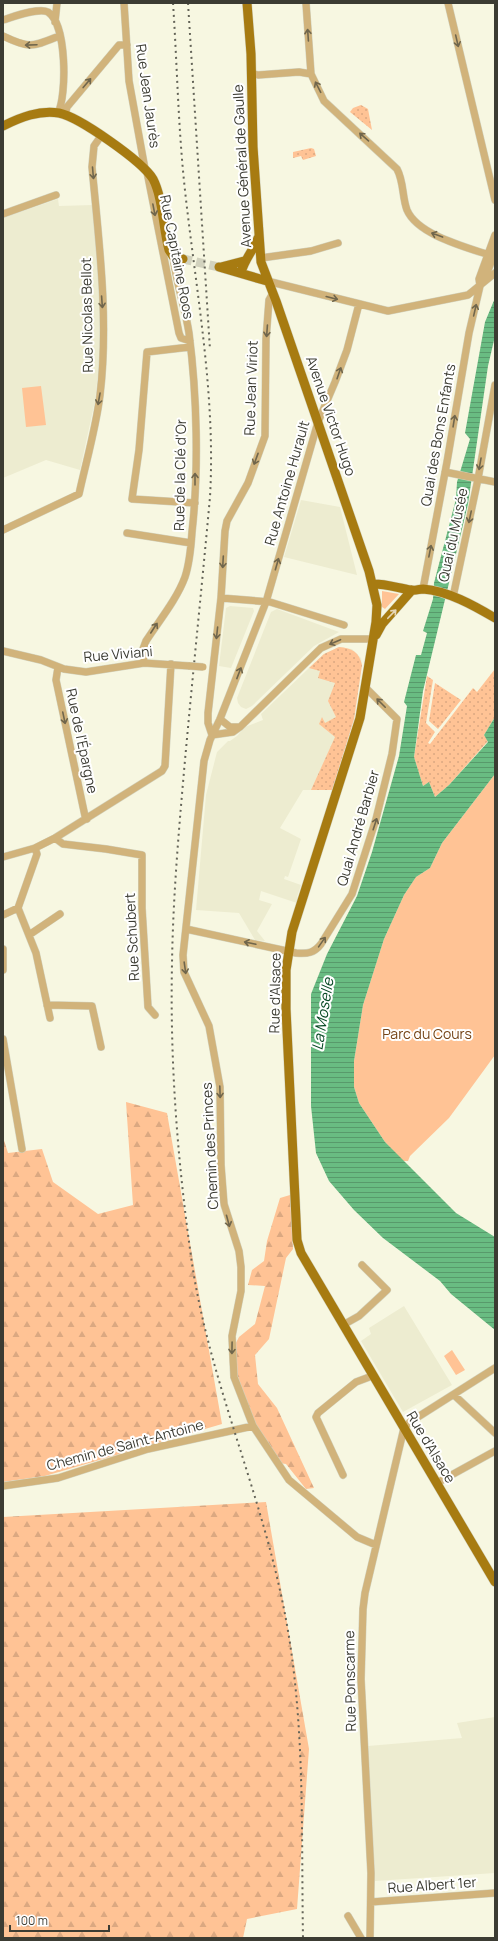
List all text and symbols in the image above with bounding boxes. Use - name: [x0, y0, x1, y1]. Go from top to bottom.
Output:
- one-way arrow: [305, 29, 312, 42]
- one-way arrow: [454, 34, 462, 47]
- one-way arrow: [25, 41, 38, 49]
- street label: Rue Jean Jaurès: [132, 43, 165, 149]
- one-way arrow: [82, 78, 91, 89]
- one-way arrow: [313, 82, 321, 94]
- street label: Avenue Général de Gaulle: [228, 84, 255, 248]
- one-way arrow: [359, 132, 369, 141]
- one-way arrow: [89, 166, 96, 179]
- street label: Rue Capitaine Roos: [156, 193, 199, 321]
- one-way arrow: [150, 203, 158, 216]
- one-way arrow: [431, 231, 443, 239]
- street label: Rue Nicolas Bellot: [76, 257, 97, 373]
- one-way arrow: [325, 294, 338, 302]
- one-way arrow: [99, 295, 106, 308]
- one-way arrow: [471, 303, 479, 316]
- one-way arrow: [263, 324, 270, 337]
- street label: Rue Jean Viriot: [239, 340, 262, 436]
- street label: Avenue Victor Hugo: [302, 353, 361, 478]
- street label: Quai des Bons Enfants: [416, 362, 459, 508]
- one-way arrow: [335, 367, 343, 379]
- one-way arrow: [95, 393, 103, 406]
- one-way arrow: [450, 415, 458, 428]
- street label: Rue Antoine Hurault: [260, 418, 314, 548]
- street label: Rue de la Clé d'Or: [169, 419, 190, 531]
- one-way arrow: [252, 453, 260, 465]
- one-way arrow: [476, 457, 484, 470]
- one-way arrow: [191, 473, 199, 486]
- street label: Quai du Musée: [433, 486, 472, 584]
- one-way arrow: [466, 510, 474, 523]
- one-way arrow: [427, 545, 435, 558]
- one-way arrow: [219, 555, 226, 568]
- one-way arrow: [274, 558, 281, 571]
- one-way arrow: [387, 609, 397, 619]
- one-way arrow: [151, 622, 159, 634]
- one-way arrow: [213, 626, 221, 639]
- one-way arrow: [329, 638, 341, 646]
- street label: Rue Viviani: [83, 641, 153, 666]
- one-way arrow: [235, 667, 243, 679]
- street label: Rue de l'Épargne: [62, 687, 103, 795]
- one-way arrow: [376, 698, 386, 708]
- one-way arrow: [60, 711, 68, 724]
- street label: Quai André Barbier: [332, 768, 383, 888]
- one-way arrow: [371, 818, 379, 830]
- street label: Rue Schubert: [120, 892, 143, 982]
- one-way arrow: [318, 936, 326, 947]
- one-way arrow: [244, 939, 257, 947]
- street label: Rue d'Alsace: [264, 952, 285, 1034]
- one-way arrow: [181, 961, 189, 974]
- water label: La Moselle: [306, 975, 339, 1052]
- park label: Parc du Cours: [382, 1024, 472, 1043]
- street label: Chemin des Princes: [197, 1082, 222, 1210]
- one-way arrow: [217, 1085, 224, 1098]
- one-way arrow: [225, 1214, 232, 1227]
- one-way arrow: [228, 1341, 236, 1354]
- street label: Rue d'Alsace: [402, 1407, 460, 1486]
- street label: Chemin de Saint-Antoine: [44, 1414, 205, 1475]
- street label: Rue Ponscarme: [339, 1630, 360, 1732]
- street label: Rue Albert 1er: [387, 1872, 477, 1897]
- scale bar: [10, 1907, 109, 1933]
- text: 100 m: [16, 1912, 48, 1929]

